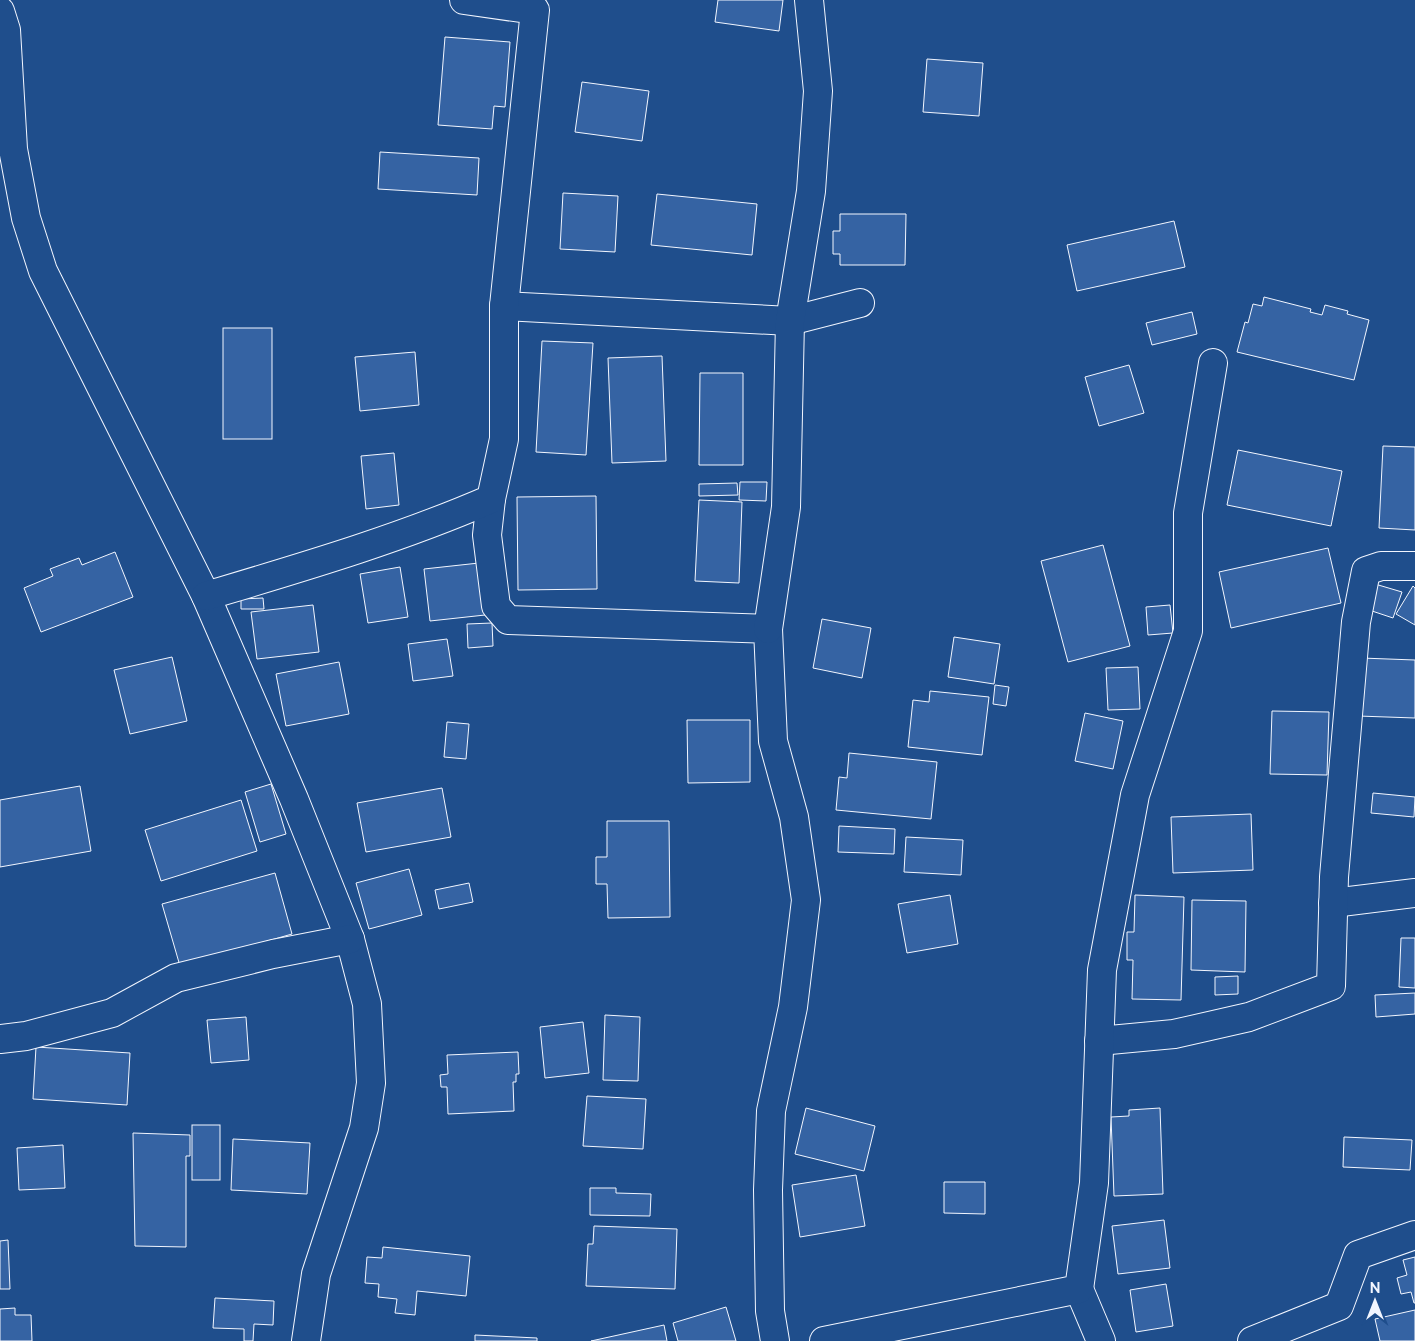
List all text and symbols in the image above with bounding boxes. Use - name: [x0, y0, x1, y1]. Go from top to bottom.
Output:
- north arrow: [1350, 1276, 1400, 1326]
- text: N: [1370, 1280, 1380, 1296]

